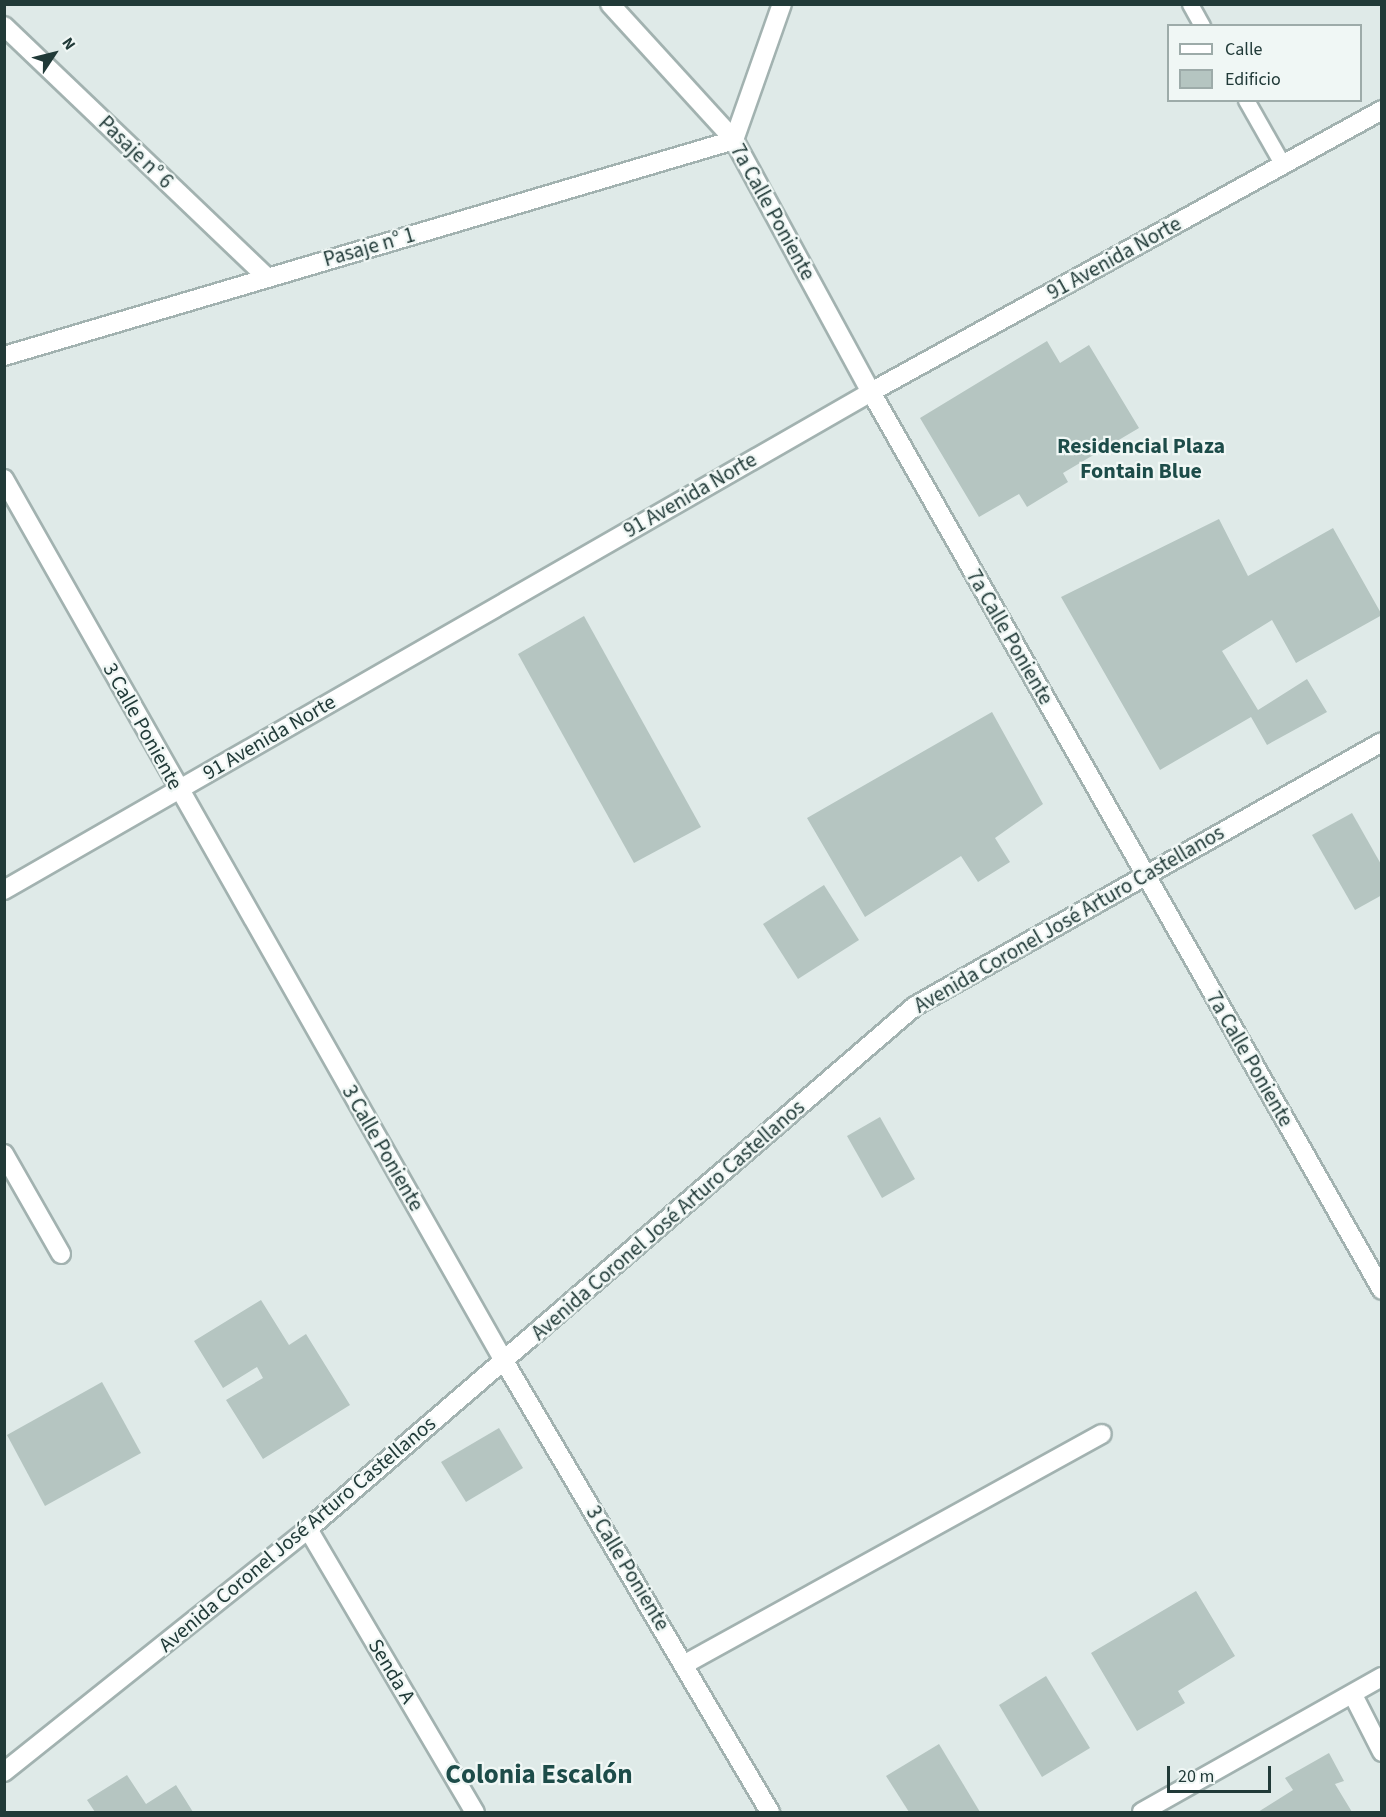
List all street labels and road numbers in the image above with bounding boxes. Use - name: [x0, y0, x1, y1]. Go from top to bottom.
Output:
- street label: Pasaje n° 6: [93, 110, 179, 194]
- street label: 7a Calle Poniente: [725, 140, 821, 284]
- street label: 91 Avenida Norte: [1043, 211, 1185, 305]
- street label: Pasaje n° 1: [320, 222, 418, 272]
- street label: 91 Avenida Norte: [619, 447, 761, 543]
- street label: 7a Calle Poniente: [961, 565, 1059, 709]
- street label: 3 Calle Poniente: [98, 658, 188, 794]
- street label: 91 Avenida Norte: [198, 689, 340, 785]
- street label: Avenida Coronel José Arturo Castellanos: [910, 820, 1228, 1018]
- street label: 7a Calle Poniente: [1201, 987, 1299, 1131]
- street label: 3 Calle Poniente: [337, 1081, 429, 1215]
- street label: Avenida Coronel José Arturo Castellanos: [526, 1095, 810, 1345]
- street label: Avenida Coronel José Arturo Castellanos: [153, 1411, 441, 1657]
- street label: 3 Calle Poniente: [581, 1501, 675, 1635]
- street label: Senda A: [363, 1634, 421, 1708]

